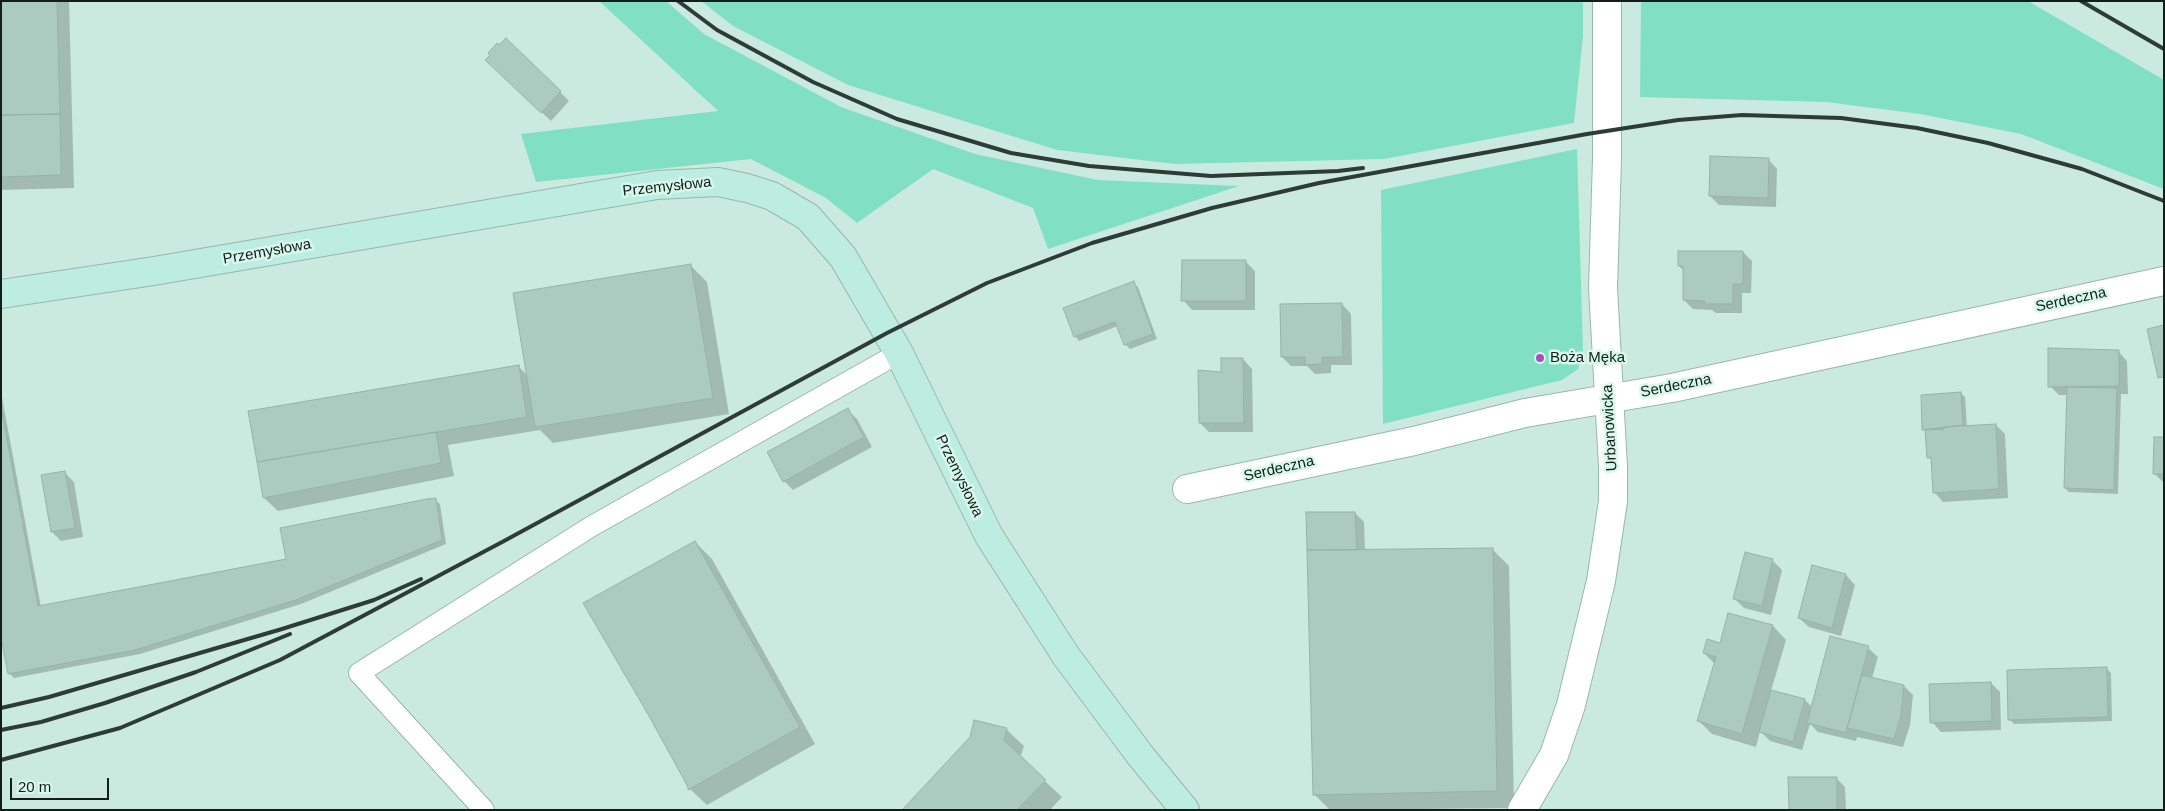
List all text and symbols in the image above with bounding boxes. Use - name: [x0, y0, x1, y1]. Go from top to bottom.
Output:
- street label: Przemysłowa: [622, 173, 712, 201]
- street label: Przemysłowa: [222, 235, 312, 269]
- street label: Serdeczna: [2034, 284, 2108, 316]
- place label: Boża Męka: [1550, 349, 1625, 367]
- marker: Boża Męka: [1534, 352, 1546, 364]
- street label: Serdeczna: [1639, 370, 1713, 402]
- street label: Urbanowicka: [1599, 384, 1621, 472]
- street label: Przemysłowa: [931, 432, 987, 520]
- street label: Serdeczna: [1242, 452, 1316, 486]
- scale bar: [12, 768, 111, 800]
- text: 20 m: [18, 778, 51, 795]

